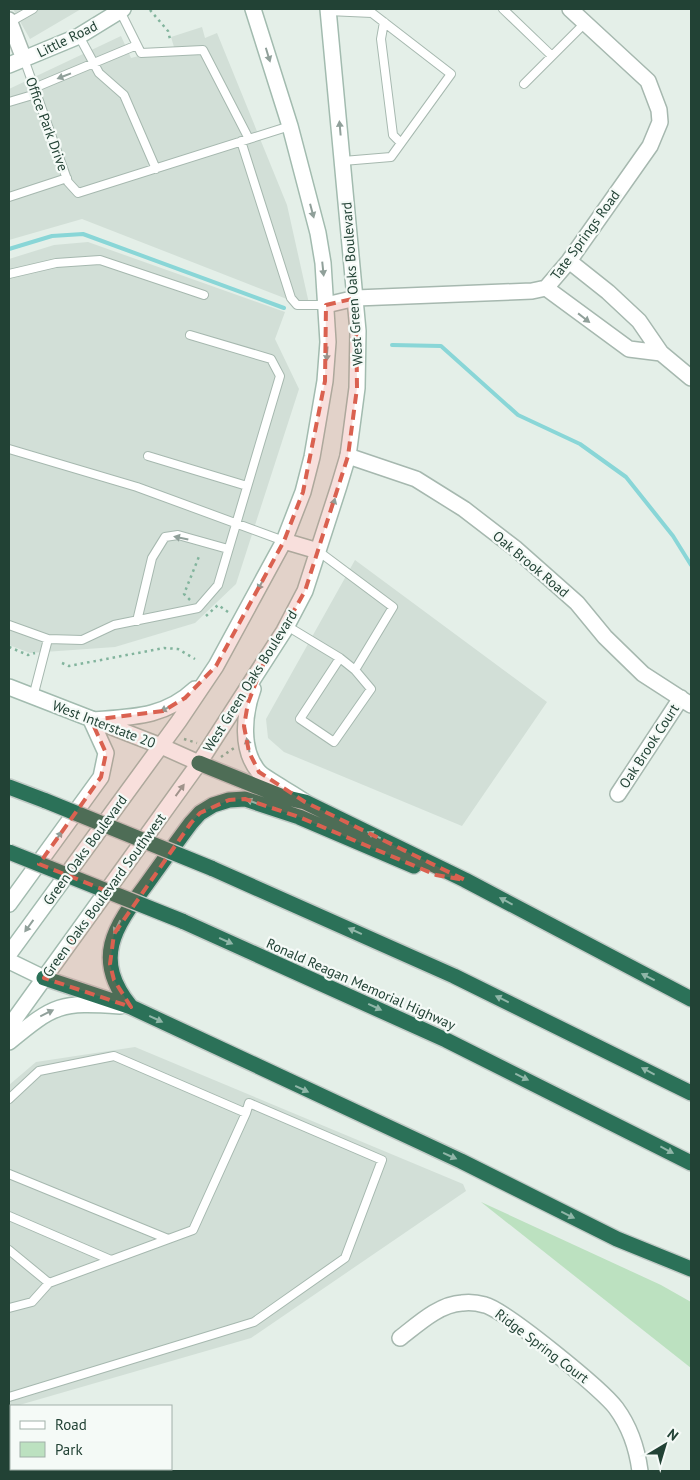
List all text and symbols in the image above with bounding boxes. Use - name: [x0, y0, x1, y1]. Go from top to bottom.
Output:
- street label: Little Road: [34, 17, 100, 61]
- one-way arrow: [264, 48, 272, 63]
- one-way arrow: [56, 72, 71, 80]
- street label: Office Park Drive: [22, 74, 72, 174]
- one-way arrow: [336, 120, 344, 136]
- street label: Tate Springs Road: [546, 187, 624, 283]
- street label: West Green Oaks Boulevard: [337, 201, 367, 367]
- one-way arrow: [308, 204, 316, 219]
- one-way arrow: [320, 261, 328, 277]
- one-way arrow: [577, 312, 590, 323]
- one-way arrow: [323, 346, 331, 362]
- one-way arrow: [330, 497, 338, 512]
- street label: Oak Brook Road: [489, 527, 573, 601]
- one-way arrow: [173, 533, 189, 541]
- one-way arrow: [256, 577, 265, 591]
- street label: West Green Oaks Boulevard: [199, 607, 301, 755]
- street label: West Interstate 20: [50, 696, 158, 752]
- street label: Oak Brook Court: [615, 700, 683, 792]
- one-way arrow: [159, 704, 174, 713]
- one-way arrow: [244, 738, 252, 753]
- one-way arrow: [175, 783, 185, 797]
- street label: Green Oaks Boulevard: [39, 791, 131, 909]
- one-way arrow: [245, 798, 260, 806]
- street label: Green Oaks Boulevard Southwest: [38, 809, 170, 980]
- one-way arrow: [53, 831, 64, 844]
- one-way arrow: [367, 831, 381, 839]
- one-way arrow: [499, 897, 513, 905]
- one-way arrow: [24, 919, 34, 933]
- one-way arrow: [113, 920, 121, 934]
- one-way arrow: [348, 926, 362, 934]
- street label: Ronald Reagan Memorial Highway: [264, 934, 459, 1034]
- one-way arrow: [219, 937, 233, 945]
- one-way arrow: [641, 973, 655, 981]
- one-way arrow: [495, 995, 509, 1003]
- one-way arrow: [368, 1003, 382, 1011]
- one-way arrow: [40, 1009, 55, 1017]
- one-way arrow: [148, 1015, 163, 1023]
- one-way arrow: [641, 1067, 655, 1075]
- one-way arrow: [514, 1073, 529, 1081]
- one-way arrow: [295, 1085, 309, 1093]
- one-way arrow: [659, 1146, 674, 1154]
- one-way arrow: [443, 1153, 457, 1161]
- one-way arrow: [561, 1211, 576, 1219]
- street label: Ridge Spring Court: [491, 1305, 593, 1387]
- legend: [10, 1405, 172, 1470]
- text: Road: [55, 1415, 87, 1434]
- north arrow: [640, 1420, 690, 1470]
- text: N: [664, 1425, 682, 1445]
- text: Park: [55, 1440, 83, 1459]

